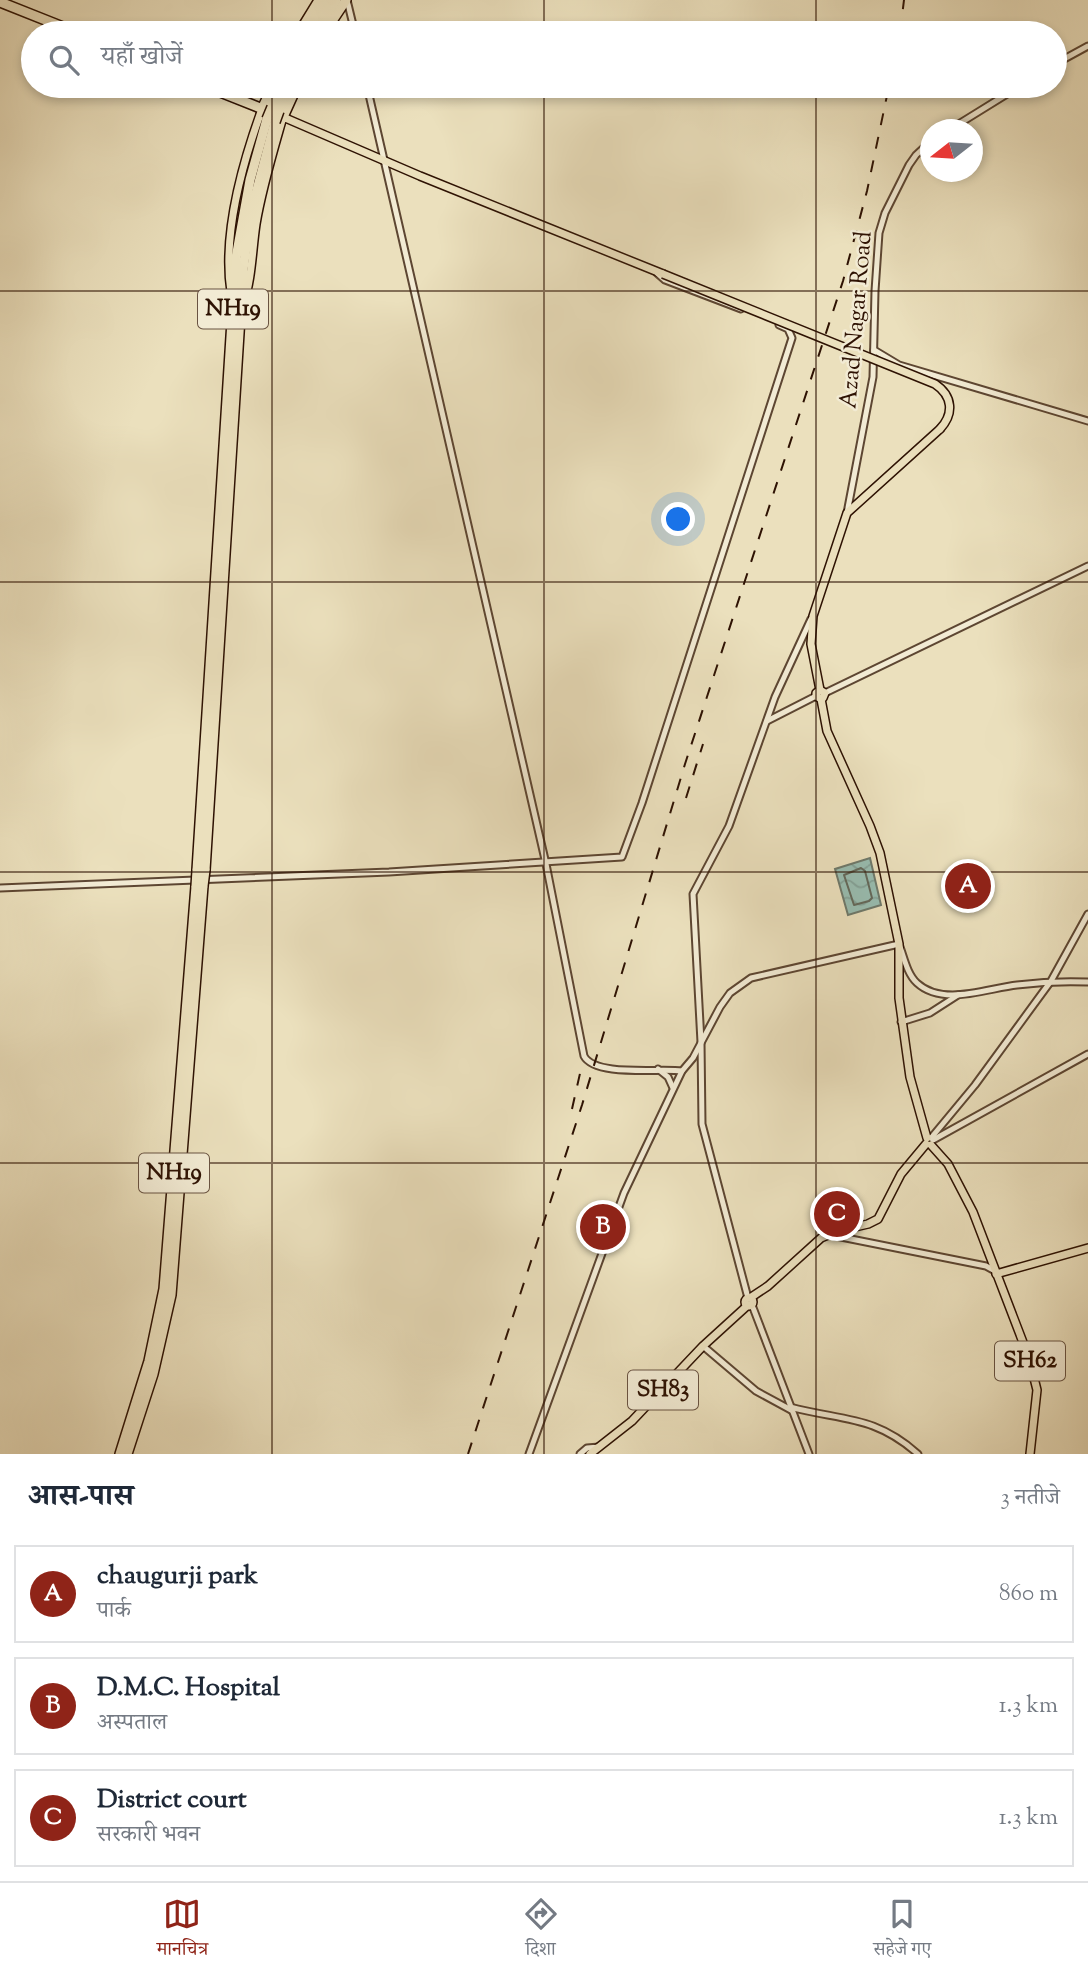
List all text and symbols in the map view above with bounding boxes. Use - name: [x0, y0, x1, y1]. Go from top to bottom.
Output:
- search box: [21, 21, 1067, 98]
- text: यहाँ खोजें: [101, 39, 183, 76]
- icon: search: [45, 41, 83, 79]
- north arrow: [920, 119, 983, 182]
- street label: Azad Nagar Road: [832, 229, 882, 410]
- road number: NH19: [198, 290, 268, 328]
- your location: [661, 502, 695, 536]
- pin: A: [945, 860, 991, 912]
- road number: NH19: [139, 1154, 209, 1192]
- pin: C: [814, 1188, 860, 1240]
- pin: B: [580, 1201, 626, 1253]
- road number: SH62: [995, 1342, 1065, 1380]
- road number: SH83: [628, 1371, 698, 1410]
- text: आस-पास: [28, 1476, 134, 1519]
- text: 3 नतीजे: [1001, 1482, 1060, 1515]
- text: chaugurji park: [97, 1558, 258, 1595]
- text: A: [44, 1578, 62, 1611]
- text: 860 m: [999, 1578, 1058, 1611]
- text: पार्क: [97, 1595, 131, 1628]
- text: D.M.C. Hospital: [97, 1670, 280, 1707]
- text: B: [46, 1690, 60, 1723]
- text: 1.3 km: [999, 1690, 1058, 1723]
- text: अस्पताल: [97, 1707, 167, 1740]
- text: District court: [97, 1782, 247, 1819]
- text: C: [44, 1802, 62, 1835]
- text: 1.3 km: [999, 1802, 1058, 1835]
- text: सरकारी भवन: [97, 1819, 200, 1852]
- tab: मानचित्र: [157, 1895, 208, 1967]
- tab: दिशा: [522, 1895, 560, 1967]
- tab: सहेजे गए: [873, 1895, 931, 1967]

